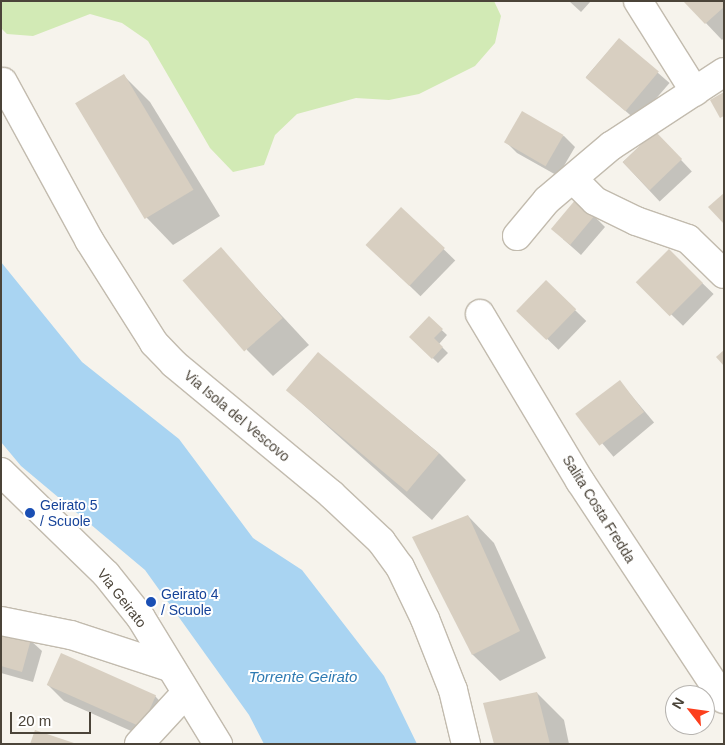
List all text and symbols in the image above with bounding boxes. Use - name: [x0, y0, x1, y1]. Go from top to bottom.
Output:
- street label: Via Isola del Vescovo: [181, 367, 293, 465]
- street label: Salita Costa Fredda: [559, 452, 639, 566]
- place label: Geirato 5 / Scuole: [40, 497, 98, 530]
- marker: Geirato 5 / Scuole: [24, 507, 36, 519]
- street label: Via Geirato: [94, 565, 150, 631]
- place label: Geirato 4 / Scuole: [161, 586, 219, 618]
- marker: Geirato 4 / Scuole: [145, 596, 157, 608]
- water label: Torrente Geirato: [249, 668, 357, 686]
- north arrow: [665, 685, 715, 735]
- text: N: [668, 695, 687, 711]
- scale bar: [12, 702, 94, 734]
- text: 20 m: [18, 712, 51, 729]

